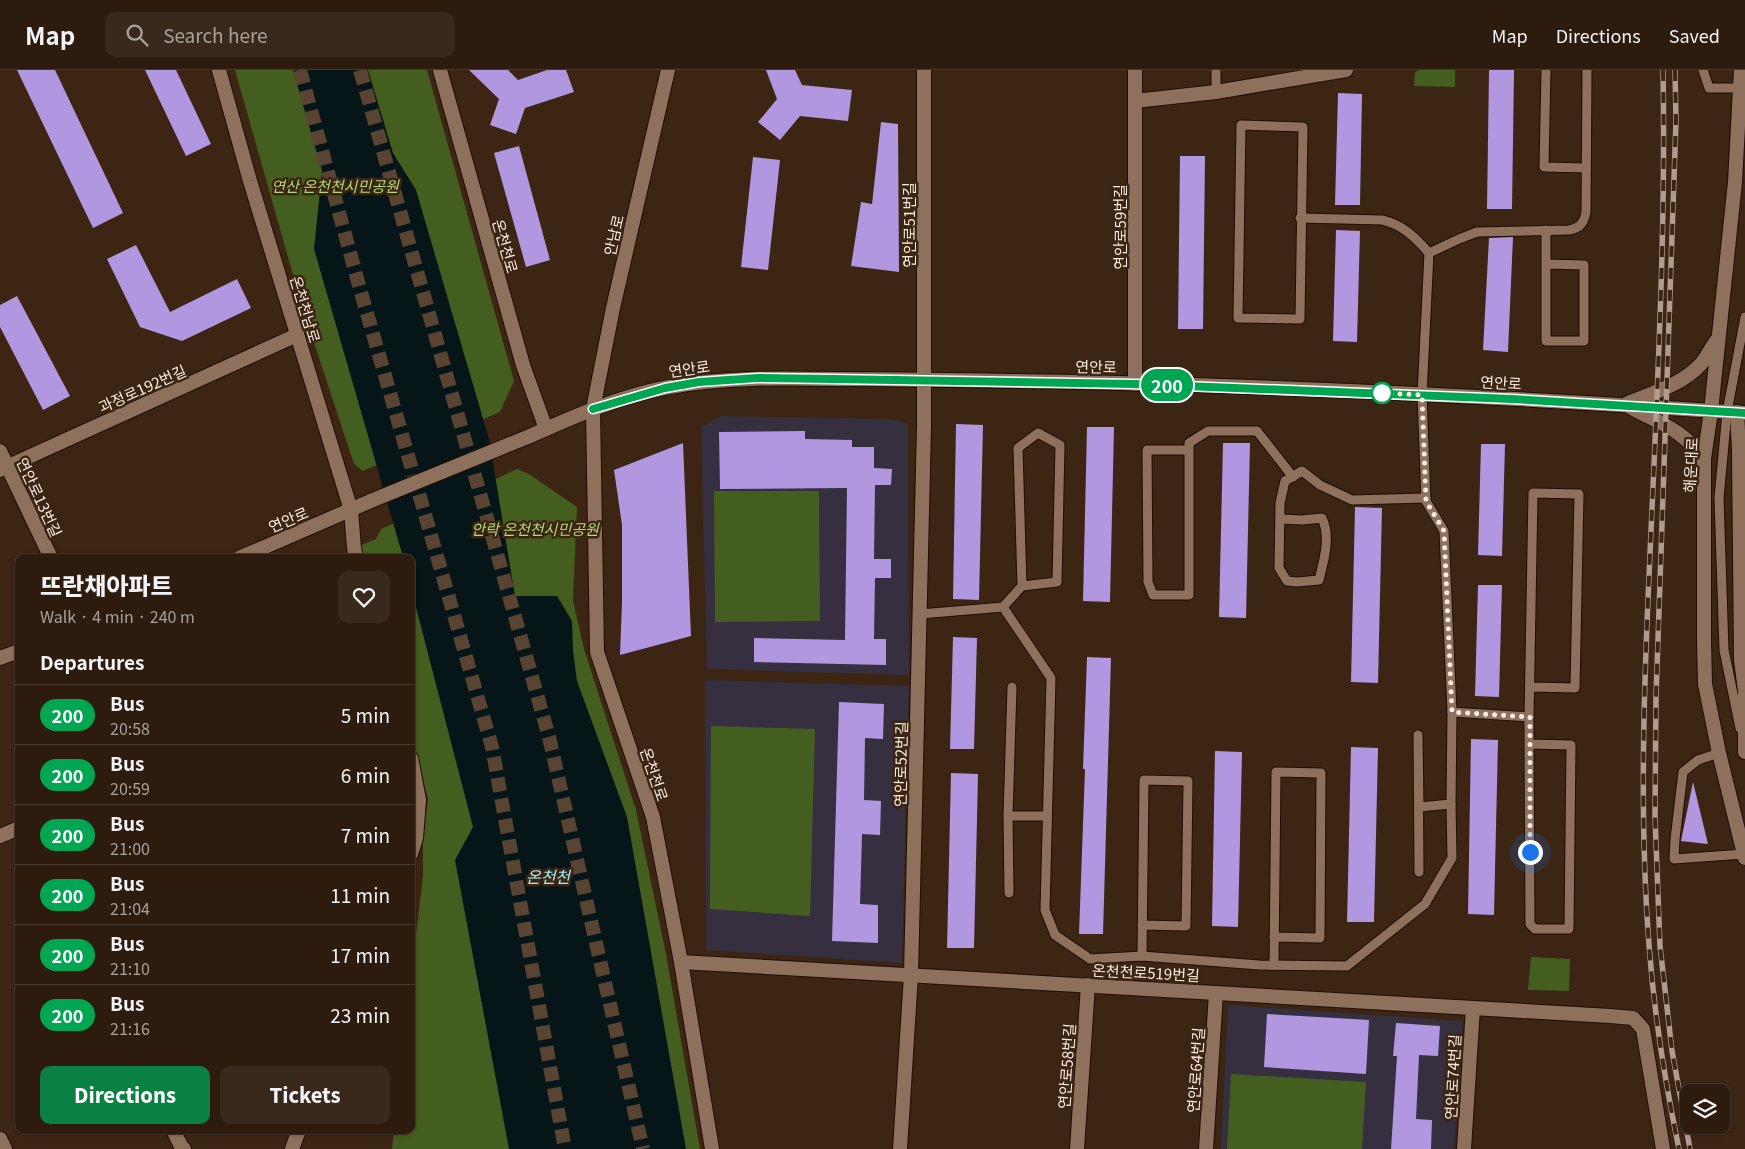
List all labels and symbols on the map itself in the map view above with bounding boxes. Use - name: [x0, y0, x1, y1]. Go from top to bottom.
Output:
- park label: 연산 온천천시민공원: [271, 175, 400, 196]
- street label: 연안로51번길: [898, 182, 919, 268]
- street label: 연안로59번길: [1109, 184, 1130, 270]
- street label: 안남로: [598, 212, 628, 258]
- street label: 온천천로: [488, 217, 524, 275]
- street label: 온천천남로: [286, 273, 326, 345]
- street label: 연안로: [667, 355, 711, 381]
- street label: 연안로: [1075, 355, 1117, 377]
- street label: 과정로192번길: [95, 359, 189, 417]
- line badge: 200: [1138, 369, 1196, 401]
- street label: 연안로: [1480, 370, 1522, 394]
- unlabelled marker: [1371, 382, 1393, 404]
- street label: 해운대로: [1678, 437, 1702, 493]
- street label: 연안로13번길: [12, 454, 68, 540]
- street label: 연안로: [265, 501, 311, 537]
- park label: 안락 온천천시민공원: [471, 518, 600, 539]
- street label: 연안로52번길: [889, 721, 911, 807]
- street label: 온천천로: [636, 744, 674, 804]
- your location: [1518, 840, 1543, 865]
- water label: 온천천: [526, 864, 572, 888]
- street label: 온천천로519번길: [1092, 959, 1200, 985]
- street label: 연안로58번길: [1053, 1023, 1079, 1109]
- street label: 연안로64번길: [1182, 1027, 1208, 1113]
- street label: 연안로74번길: [1439, 1034, 1465, 1120]

